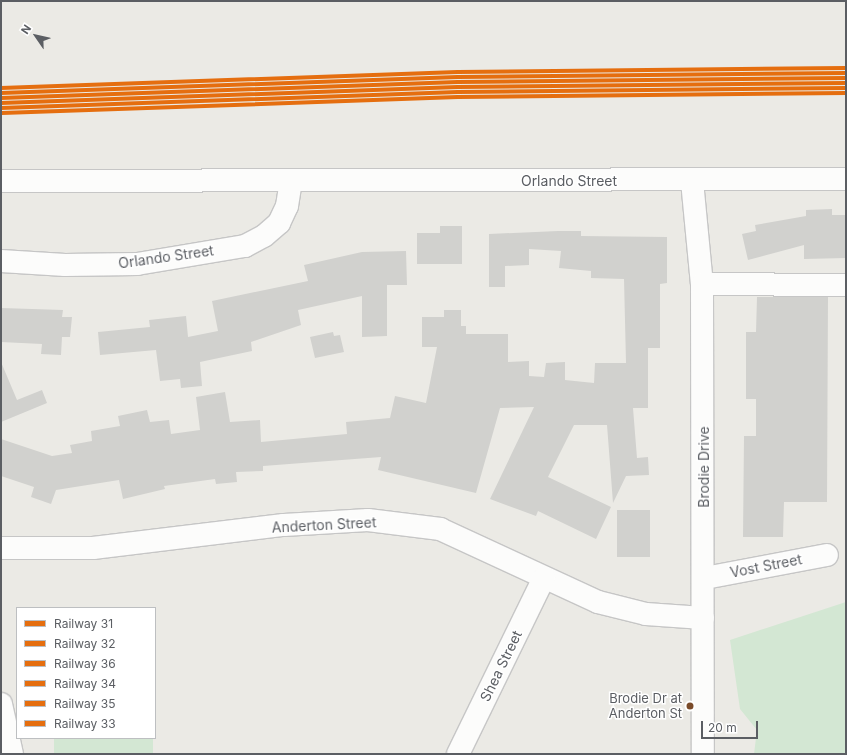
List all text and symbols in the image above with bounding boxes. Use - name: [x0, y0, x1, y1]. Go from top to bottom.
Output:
- north arrow: [16, 16, 56, 56]
- text: N: [18, 22, 34, 37]
- street label: Orlando Street: [521, 173, 617, 189]
- street label: Orlando Street: [117, 242, 215, 272]
- street label: Brodie Drive: [696, 426, 712, 508]
- street label: Anderton Street: [271, 514, 377, 536]
- street label: Vost Street: [729, 551, 803, 581]
- legend: [16, 607, 156, 739]
- text: Railway 31: [54, 616, 113, 631]
- street label: Shea Street: [477, 628, 525, 704]
- text: Railway 32: [54, 636, 115, 651]
- text: Railway 36: [54, 656, 116, 671]
- text: Railway 34: [54, 676, 116, 691]
- place label: Brodie Dr at Anderton St: [609, 691, 682, 722]
- text: Railway 35: [54, 696, 115, 711]
- marker: Brodie Dr at Anderton St: [685, 701, 695, 711]
- scale bar: [703, 713, 760, 739]
- text: Railway 33: [54, 716, 116, 731]
- text: 20 m: [708, 720, 737, 735]

